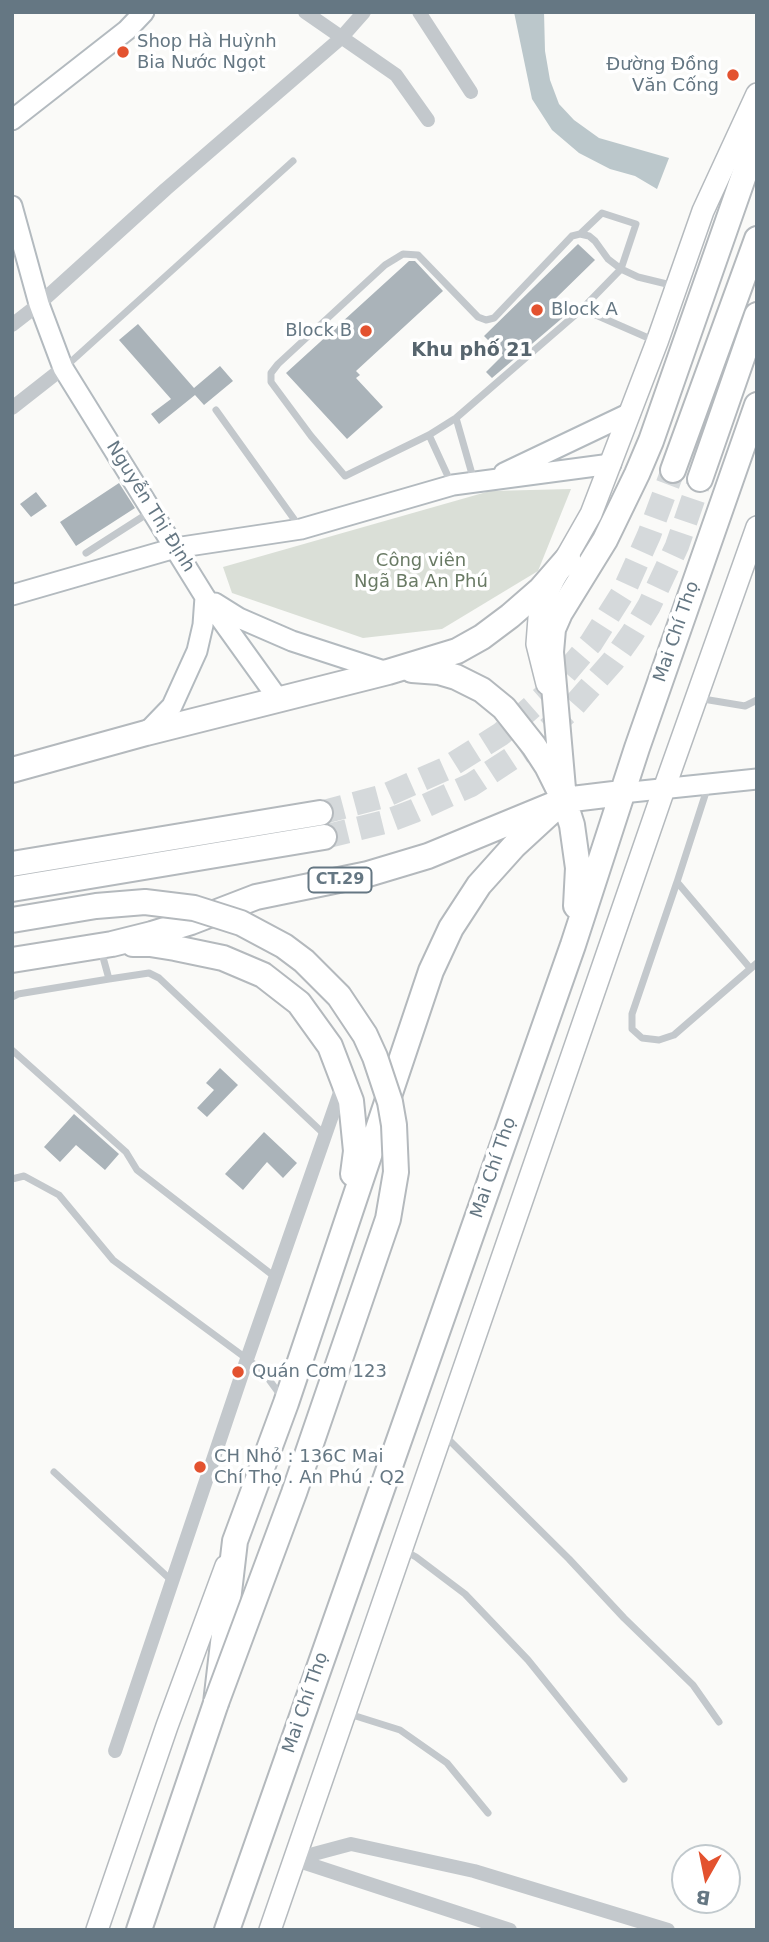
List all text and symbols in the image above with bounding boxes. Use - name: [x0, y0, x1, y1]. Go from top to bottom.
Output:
- place label: Shop Hà Huỳnh Bia Nước Ngọt: [137, 31, 277, 74]
- marker: Shop Hà Huỳnh Bia Nước Ngọt: [115, 44, 131, 60]
- place label: Đường Đồng Văn Cống: [606, 54, 719, 96]
- marker: Đường Đồng Văn Cống: [725, 67, 741, 83]
- place label: Block A: [551, 299, 618, 321]
- marker: Block A: [529, 302, 545, 318]
- place label: Block B: [285, 320, 352, 342]
- marker: Block B: [358, 323, 374, 339]
- district label: Khu phố 21: [411, 340, 533, 362]
- street label: Nguyễn Thị Định: [101, 438, 199, 576]
- park label: Công viên Ngã Ba An Phú: [354, 550, 488, 592]
- street label: Mai Chí Thọ: [650, 579, 704, 685]
- road number: CT.29: [308, 867, 372, 892]
- street label: Mai Chí Thọ: [467, 1115, 521, 1221]
- place label: Quán Cơm 123: [252, 1361, 387, 1383]
- marker: Quán Cơm 123: [230, 1364, 246, 1380]
- place label: CH Nhỏ : 136C Mai Chí Thọ . An Phú . Q2: [214, 1446, 405, 1488]
- marker: CH Nhỏ : 136C Mai Chí Thọ . An Phú . Q2: [192, 1459, 208, 1475]
- street label: Mai Chí Thọ: [279, 1650, 333, 1756]
- north arrow: [671, 1844, 741, 1914]
- text: B: [694, 1886, 712, 1910]

